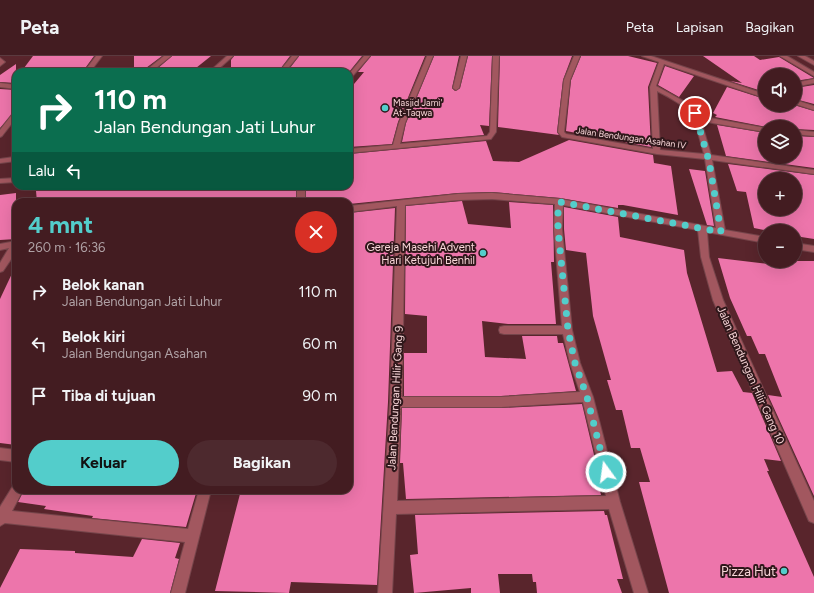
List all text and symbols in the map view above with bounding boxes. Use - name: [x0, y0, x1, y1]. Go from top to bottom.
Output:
- text: Peta: [20, 16, 59, 39]
- text: Peta: [626, 19, 654, 36]
- text: Lapisan: [676, 19, 723, 36]
- text: Bagikan: [745, 19, 794, 36]
- map controls: [758, 68, 802, 268]
- button: sound: [758, 68, 802, 112]
- text: 110 m: [94, 82, 167, 116]
- icon: right: [28, 84, 80, 136]
- pin: [678, 96, 712, 130]
- place label: Masjid Jami' At-Taqwa: [393, 97, 442, 118]
- icon: arrive: [684, 102, 706, 124]
- marker: Masjid Jami' At-Taqwa: [380, 103, 390, 113]
- text: Jalan Bendungan Jati Luhur: [94, 116, 315, 138]
- button: layers: [758, 120, 802, 164]
- street label: Jalan Bendungan Asahan IV: [575, 124, 688, 151]
- icon: left: [63, 160, 85, 182]
- text: Lalu: [28, 162, 55, 180]
- button: +: [758, 172, 802, 216]
- text: 4 mnt: [28, 210, 93, 239]
- button: close: [295, 211, 337, 253]
- button: −: [758, 224, 802, 268]
- text: 260 m · 16:36: [28, 240, 105, 255]
- place label: Gereja Masehi Advent Hari Ketujuh Benhil: [366, 241, 475, 267]
- marker: Gereja Masehi Advent Hari Ketujuh Benhil: [478, 248, 488, 258]
- text: Belok kanan: [62, 276, 144, 294]
- icon: right: [28, 281, 50, 303]
- text: 110 m: [299, 283, 337, 301]
- text: Jalan Bendungan Jati Luhur: [62, 294, 222, 309]
- street label: Jalan Bendungan Hilir Gang 10: [714, 304, 787, 446]
- street label: Jalan Bendungan Hilir Gang 9: [385, 326, 406, 470]
- text: Belok kiri: [62, 328, 125, 346]
- icon: left: [28, 333, 50, 355]
- text: 60 m: [302, 335, 337, 353]
- text: Jalan Bendungan Asahan: [62, 346, 207, 361]
- icon: arrive: [28, 385, 50, 407]
- text: Tiba di tujuan: [62, 387, 156, 405]
- text: 90 m: [302, 387, 337, 405]
- button: Keluar: [28, 440, 179, 486]
- button: Bagikan: [187, 440, 337, 486]
- position arrow: [585, 451, 627, 493]
- place label: Pizza Hut: [721, 564, 776, 579]
- marker: Pizza Hut: [779, 566, 789, 576]

